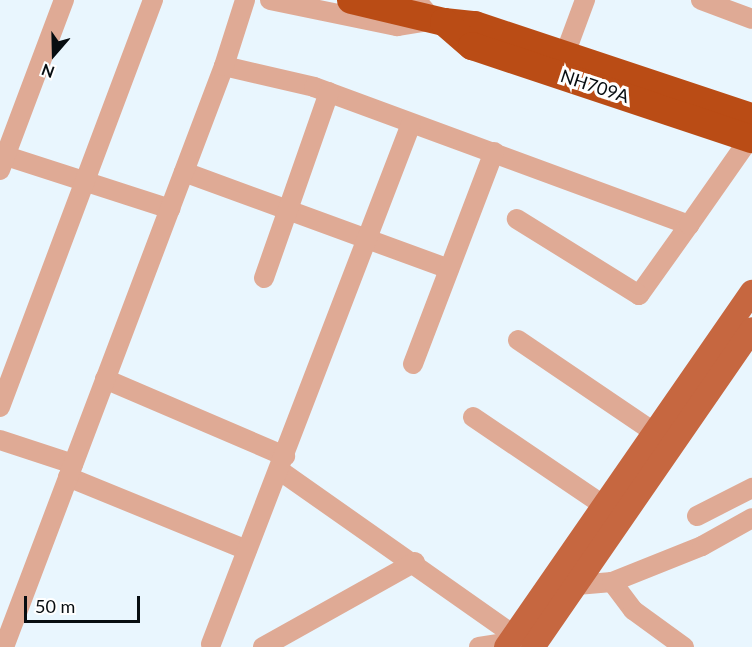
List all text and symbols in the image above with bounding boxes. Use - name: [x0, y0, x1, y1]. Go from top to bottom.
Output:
- north arrow: [24, 24, 84, 84]
- text: N: [39, 60, 57, 82]
- street label: NH709A: [558, 65, 632, 107]
- scale bar: [27, 584, 142, 622]
- text: 50 m: [35, 595, 75, 617]

